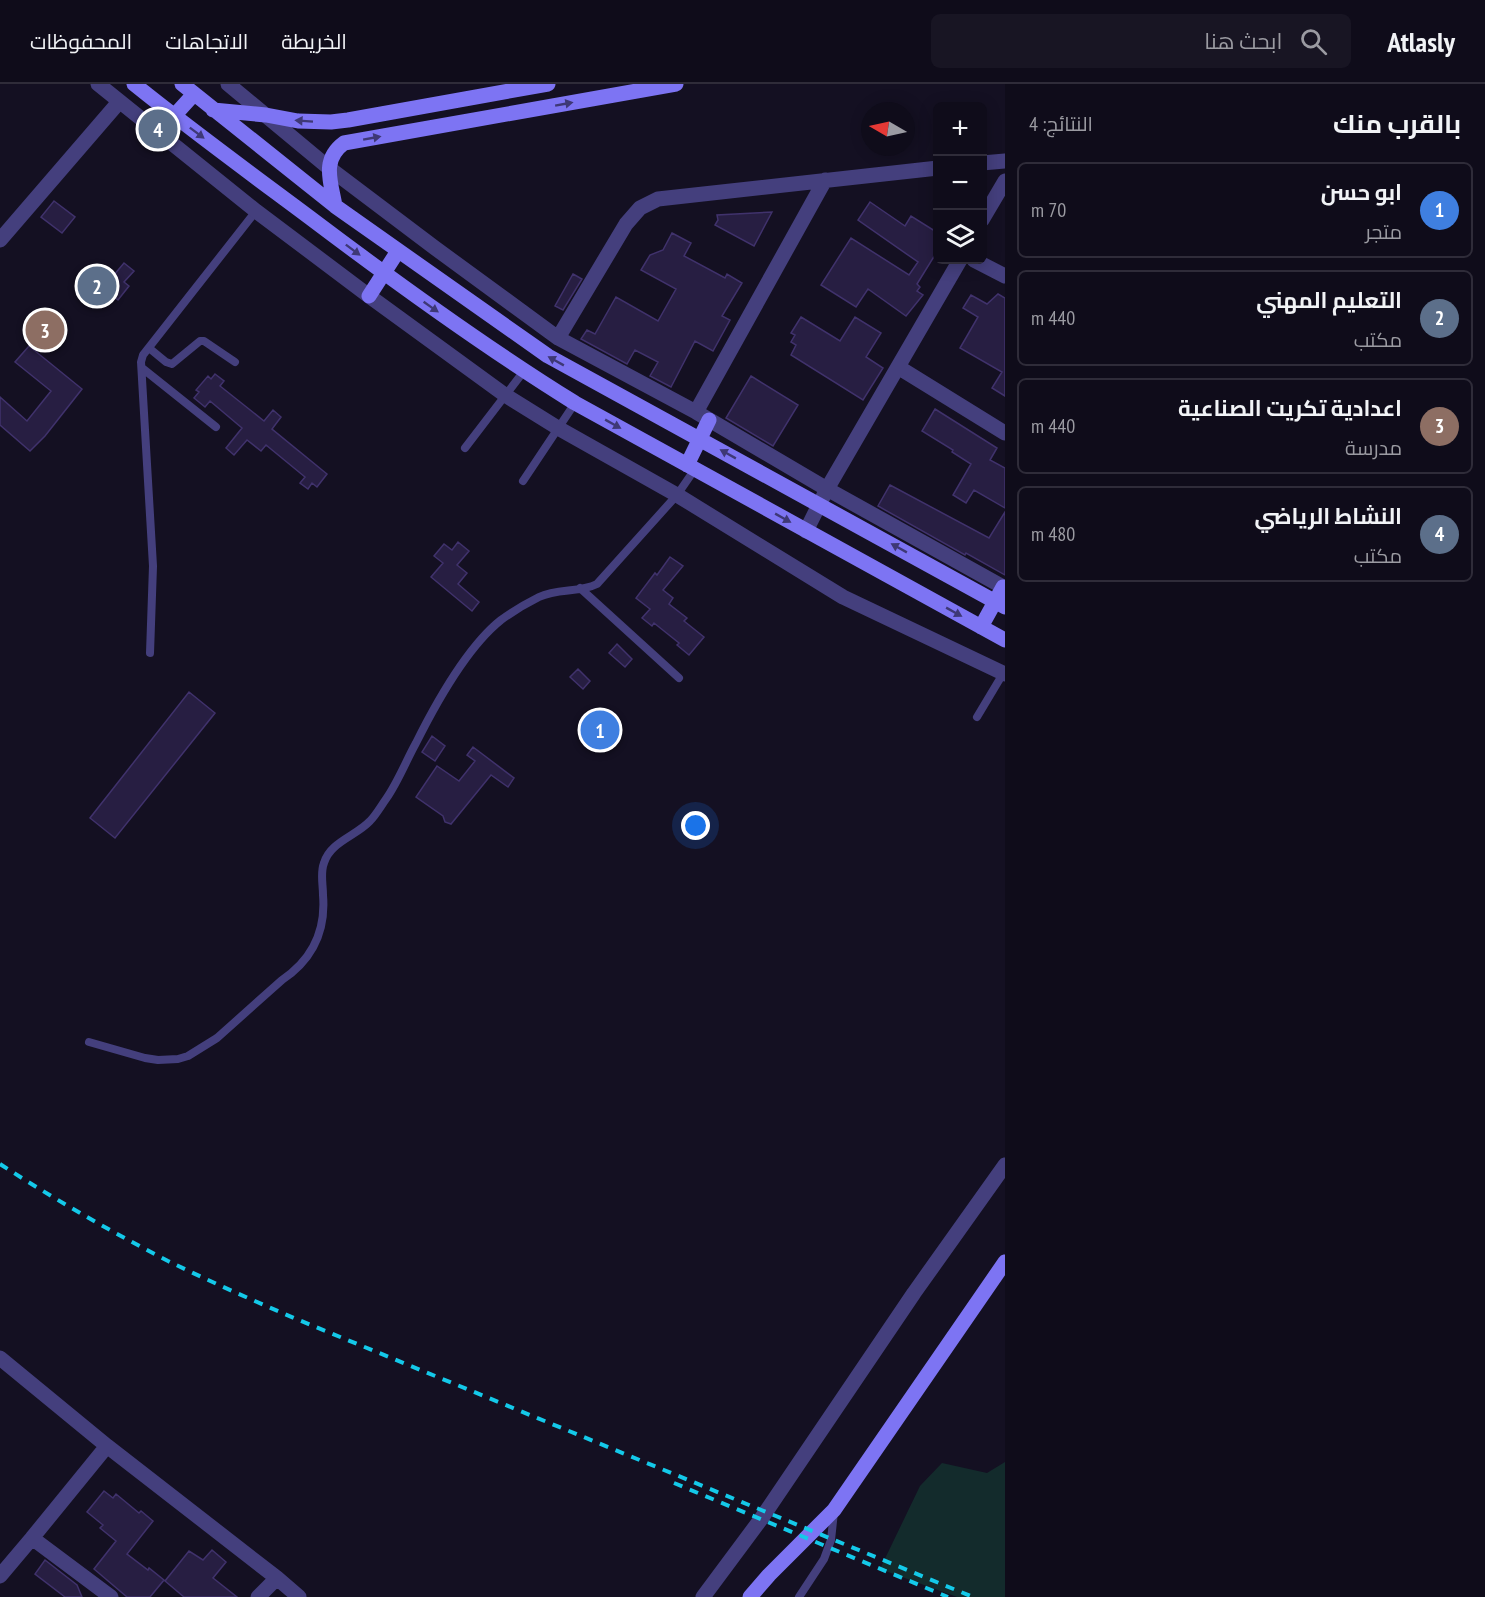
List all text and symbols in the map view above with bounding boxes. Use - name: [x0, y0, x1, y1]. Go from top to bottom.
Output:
- search box: [931, 14, 1351, 68]
- text: Atlasly: [1387, 23, 1455, 60]
- icon: search: [1297, 25, 1330, 58]
- text: ابحث هنا: [1204, 27, 1282, 55]
- text: المحفوظات: [30, 28, 132, 55]
- text: الاتجاهات: [165, 28, 248, 55]
- text: الخريطة: [281, 28, 347, 55]
- one-way arrow: [554, 99, 573, 108]
- north arrow: [861, 102, 915, 156]
- map controls: [933, 102, 987, 264]
- button: +: [933, 102, 987, 156]
- pin: 4: [138, 106, 178, 152]
- text: بالقرب منك: [1333, 107, 1461, 140]
- text: النتائج: 4: [1029, 111, 1093, 137]
- one-way arrow: [294, 116, 313, 126]
- one-way arrow: [189, 127, 204, 139]
- one-way arrow: [362, 133, 381, 142]
- button: −: [933, 156, 987, 210]
- text: ابو حسن: [1321, 178, 1402, 206]
- text: 70 m: [1031, 197, 1066, 223]
- text: 1: [1435, 197, 1444, 223]
- button: layers: [933, 210, 987, 264]
- text: متجر: [1365, 219, 1402, 245]
- one-way arrow: [344, 244, 360, 256]
- pin: 2: [78, 264, 116, 308]
- text: التعليم المهني: [1256, 286, 1402, 314]
- one-way arrow: [423, 301, 439, 313]
- text: 440 m: [1031, 305, 1075, 331]
- text: 2: [1435, 305, 1444, 331]
- pin: 3: [26, 308, 64, 352]
- text: مكتب: [1354, 327, 1402, 353]
- one-way arrow: [548, 356, 565, 366]
- text: اعدادية تكريت الصناعية: [1178, 394, 1402, 422]
- text: 440 m: [1031, 413, 1075, 439]
- text: 3: [1435, 413, 1444, 439]
- one-way arrow: [605, 419, 622, 429]
- text: مدرسة: [1345, 435, 1402, 461]
- one-way arrow: [719, 449, 736, 459]
- text: النشاط الرياضي: [1254, 502, 1402, 530]
- one-way arrow: [775, 513, 792, 523]
- text: 480 m: [1031, 521, 1075, 547]
- text: 4: [1435, 521, 1444, 547]
- one-way arrow: [890, 543, 907, 553]
- text: مكتب: [1354, 543, 1402, 569]
- one-way arrow: [946, 607, 962, 618]
- pin: 1: [580, 708, 620, 752]
- your location: [681, 811, 710, 840]

